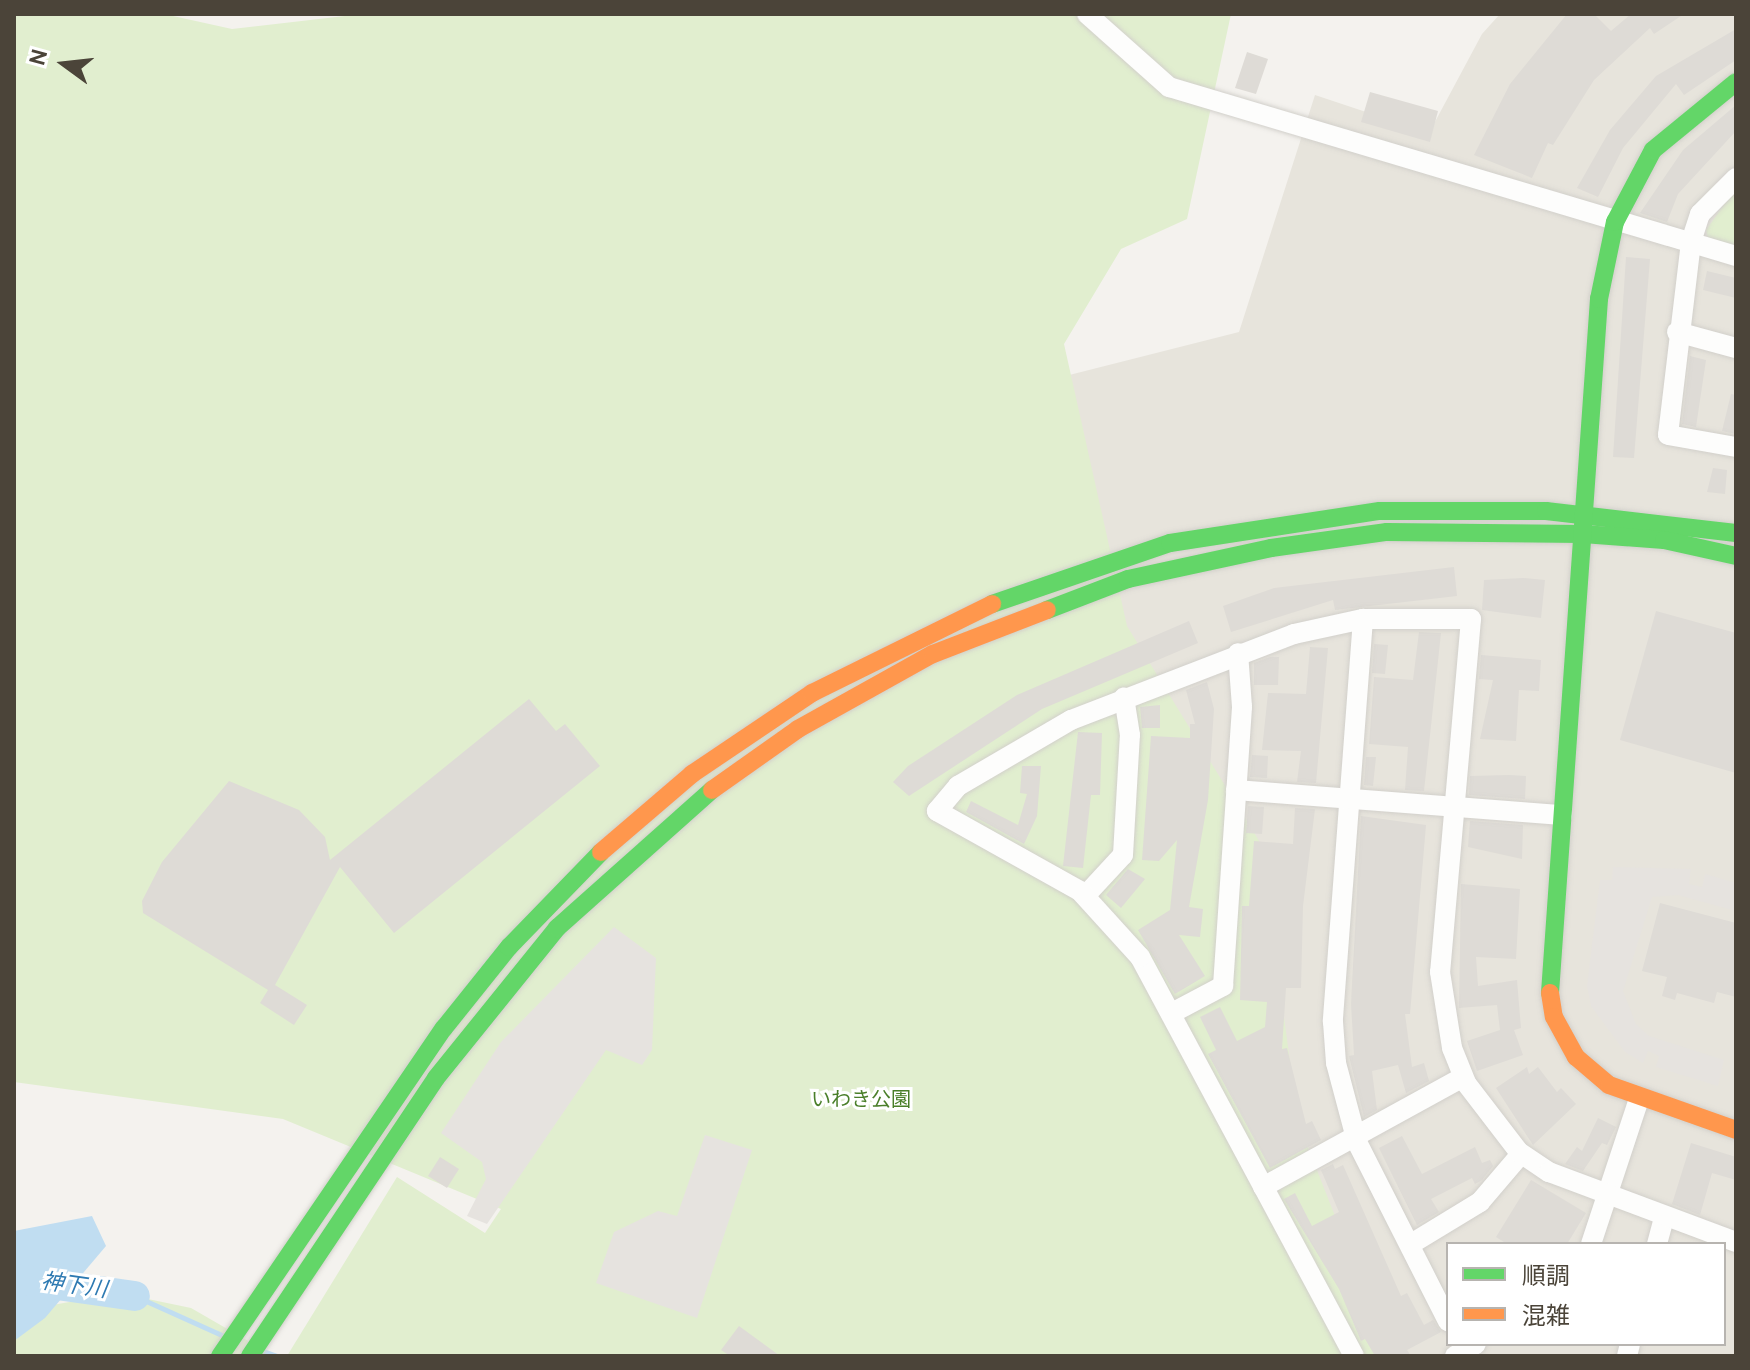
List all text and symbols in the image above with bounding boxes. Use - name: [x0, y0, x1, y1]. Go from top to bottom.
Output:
- north arrow: [24, 24, 104, 104]
- text: N: [25, 47, 55, 69]
- park label: いわき公園: [811, 1089, 911, 1113]
- legend: [1446, 1242, 1726, 1346]
- text: 順調: [1522, 1263, 1570, 1293]
- water label: 神下川: [39, 1269, 109, 1305]
- text: 混雑: [1522, 1303, 1570, 1333]

